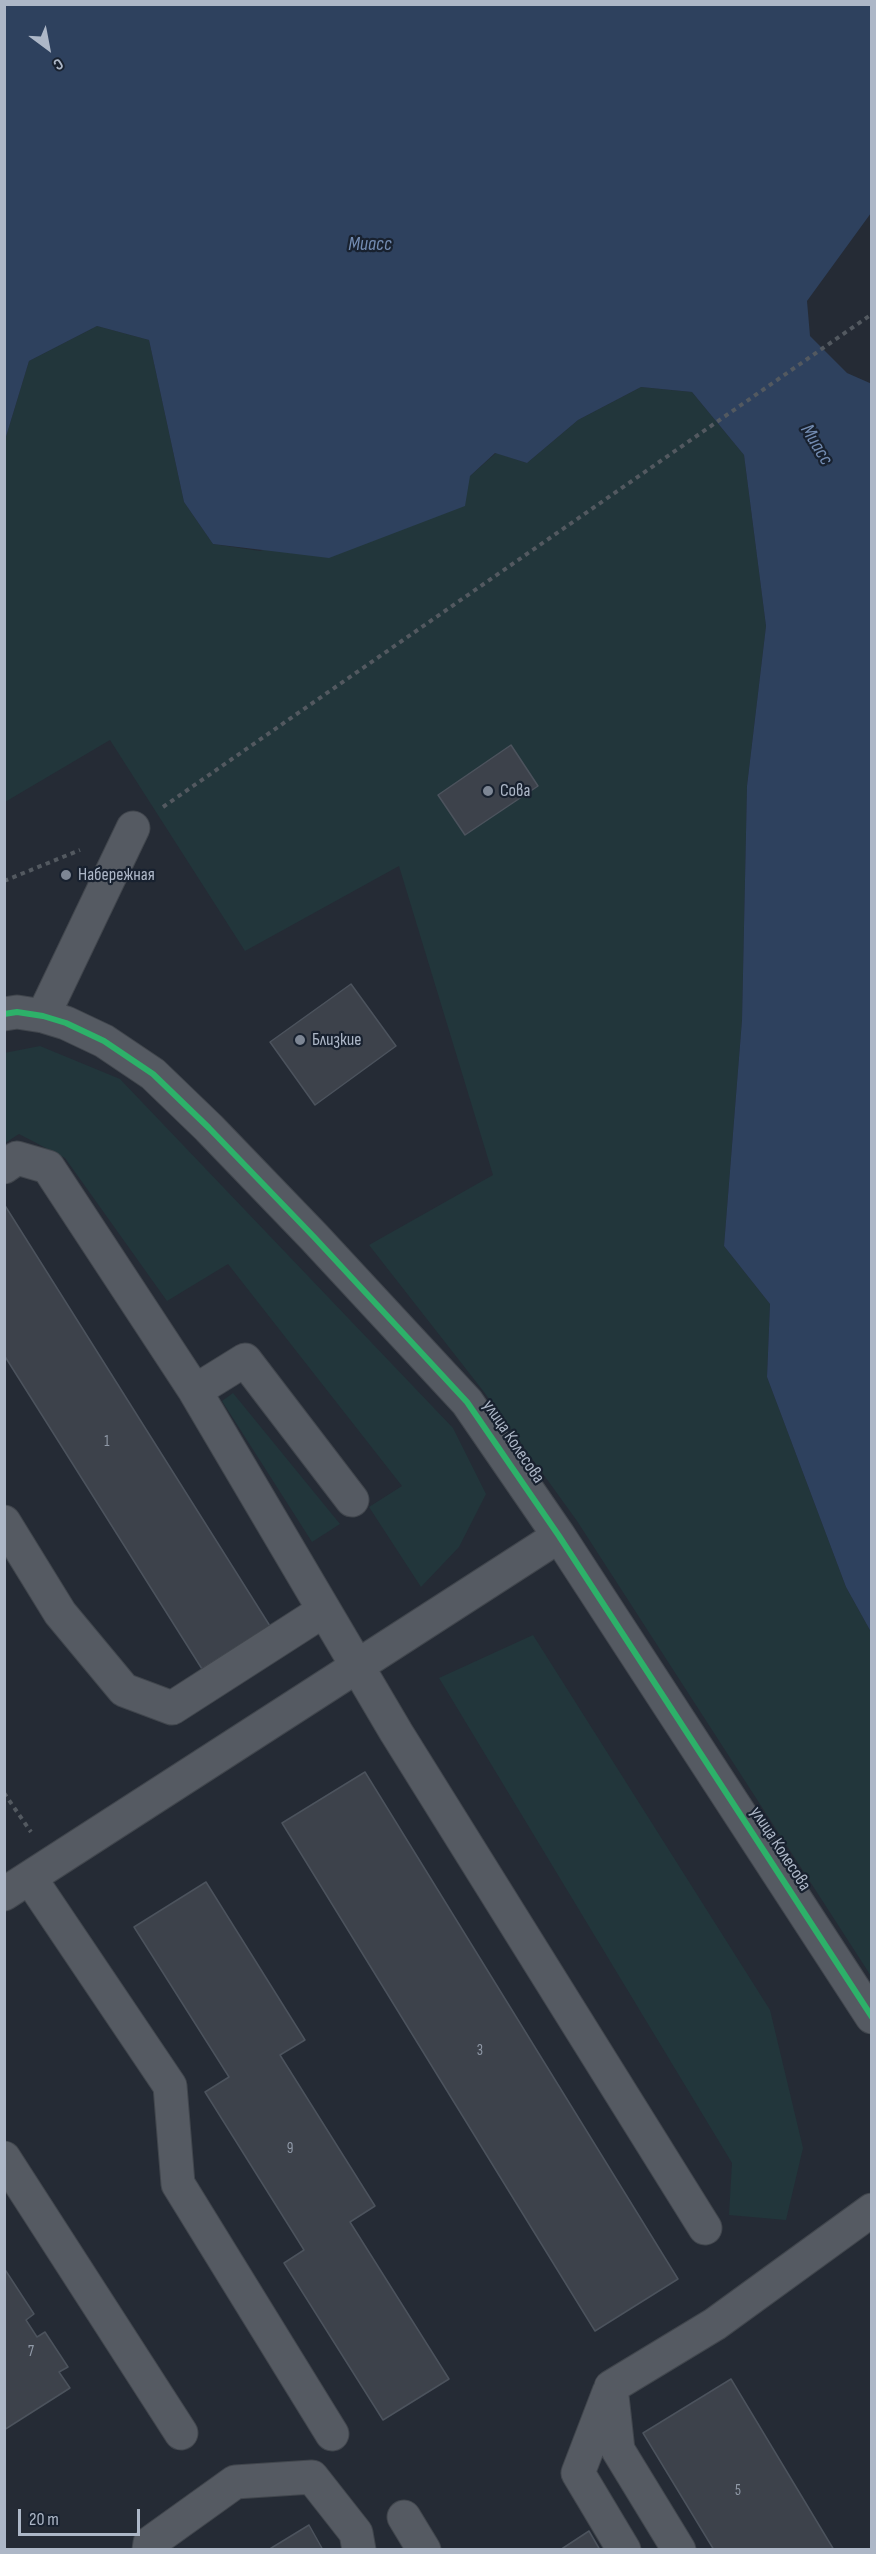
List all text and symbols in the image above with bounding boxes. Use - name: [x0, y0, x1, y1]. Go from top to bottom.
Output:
- north arrow: [18, 18, 78, 78]
- text: С: [49, 53, 66, 74]
- water label: Миасс: [348, 233, 392, 257]
- water label: Миасс: [794, 420, 838, 470]
- place label: Сова: [500, 780, 530, 802]
- marker: Сова: [481, 784, 495, 798]
- place label: Набережная: [78, 864, 155, 886]
- marker: Набережная: [59, 868, 73, 882]
- place label: Близкие: [312, 1029, 362, 1051]
- marker: Близкие: [293, 1033, 307, 1047]
- street label: улица Колесова: [477, 1396, 549, 1488]
- house number: 1: [104, 1433, 110, 1451]
- street label: улица Колесова: [745, 1803, 815, 1895]
- house number: 3: [477, 2042, 483, 2060]
- house number: 9: [287, 2140, 293, 2158]
- house number: 7: [28, 2343, 34, 2361]
- house number: 5: [735, 2482, 741, 2500]
- scale bar: [21, 2497, 142, 2535]
- text: 20 m: [29, 2509, 59, 2530]

